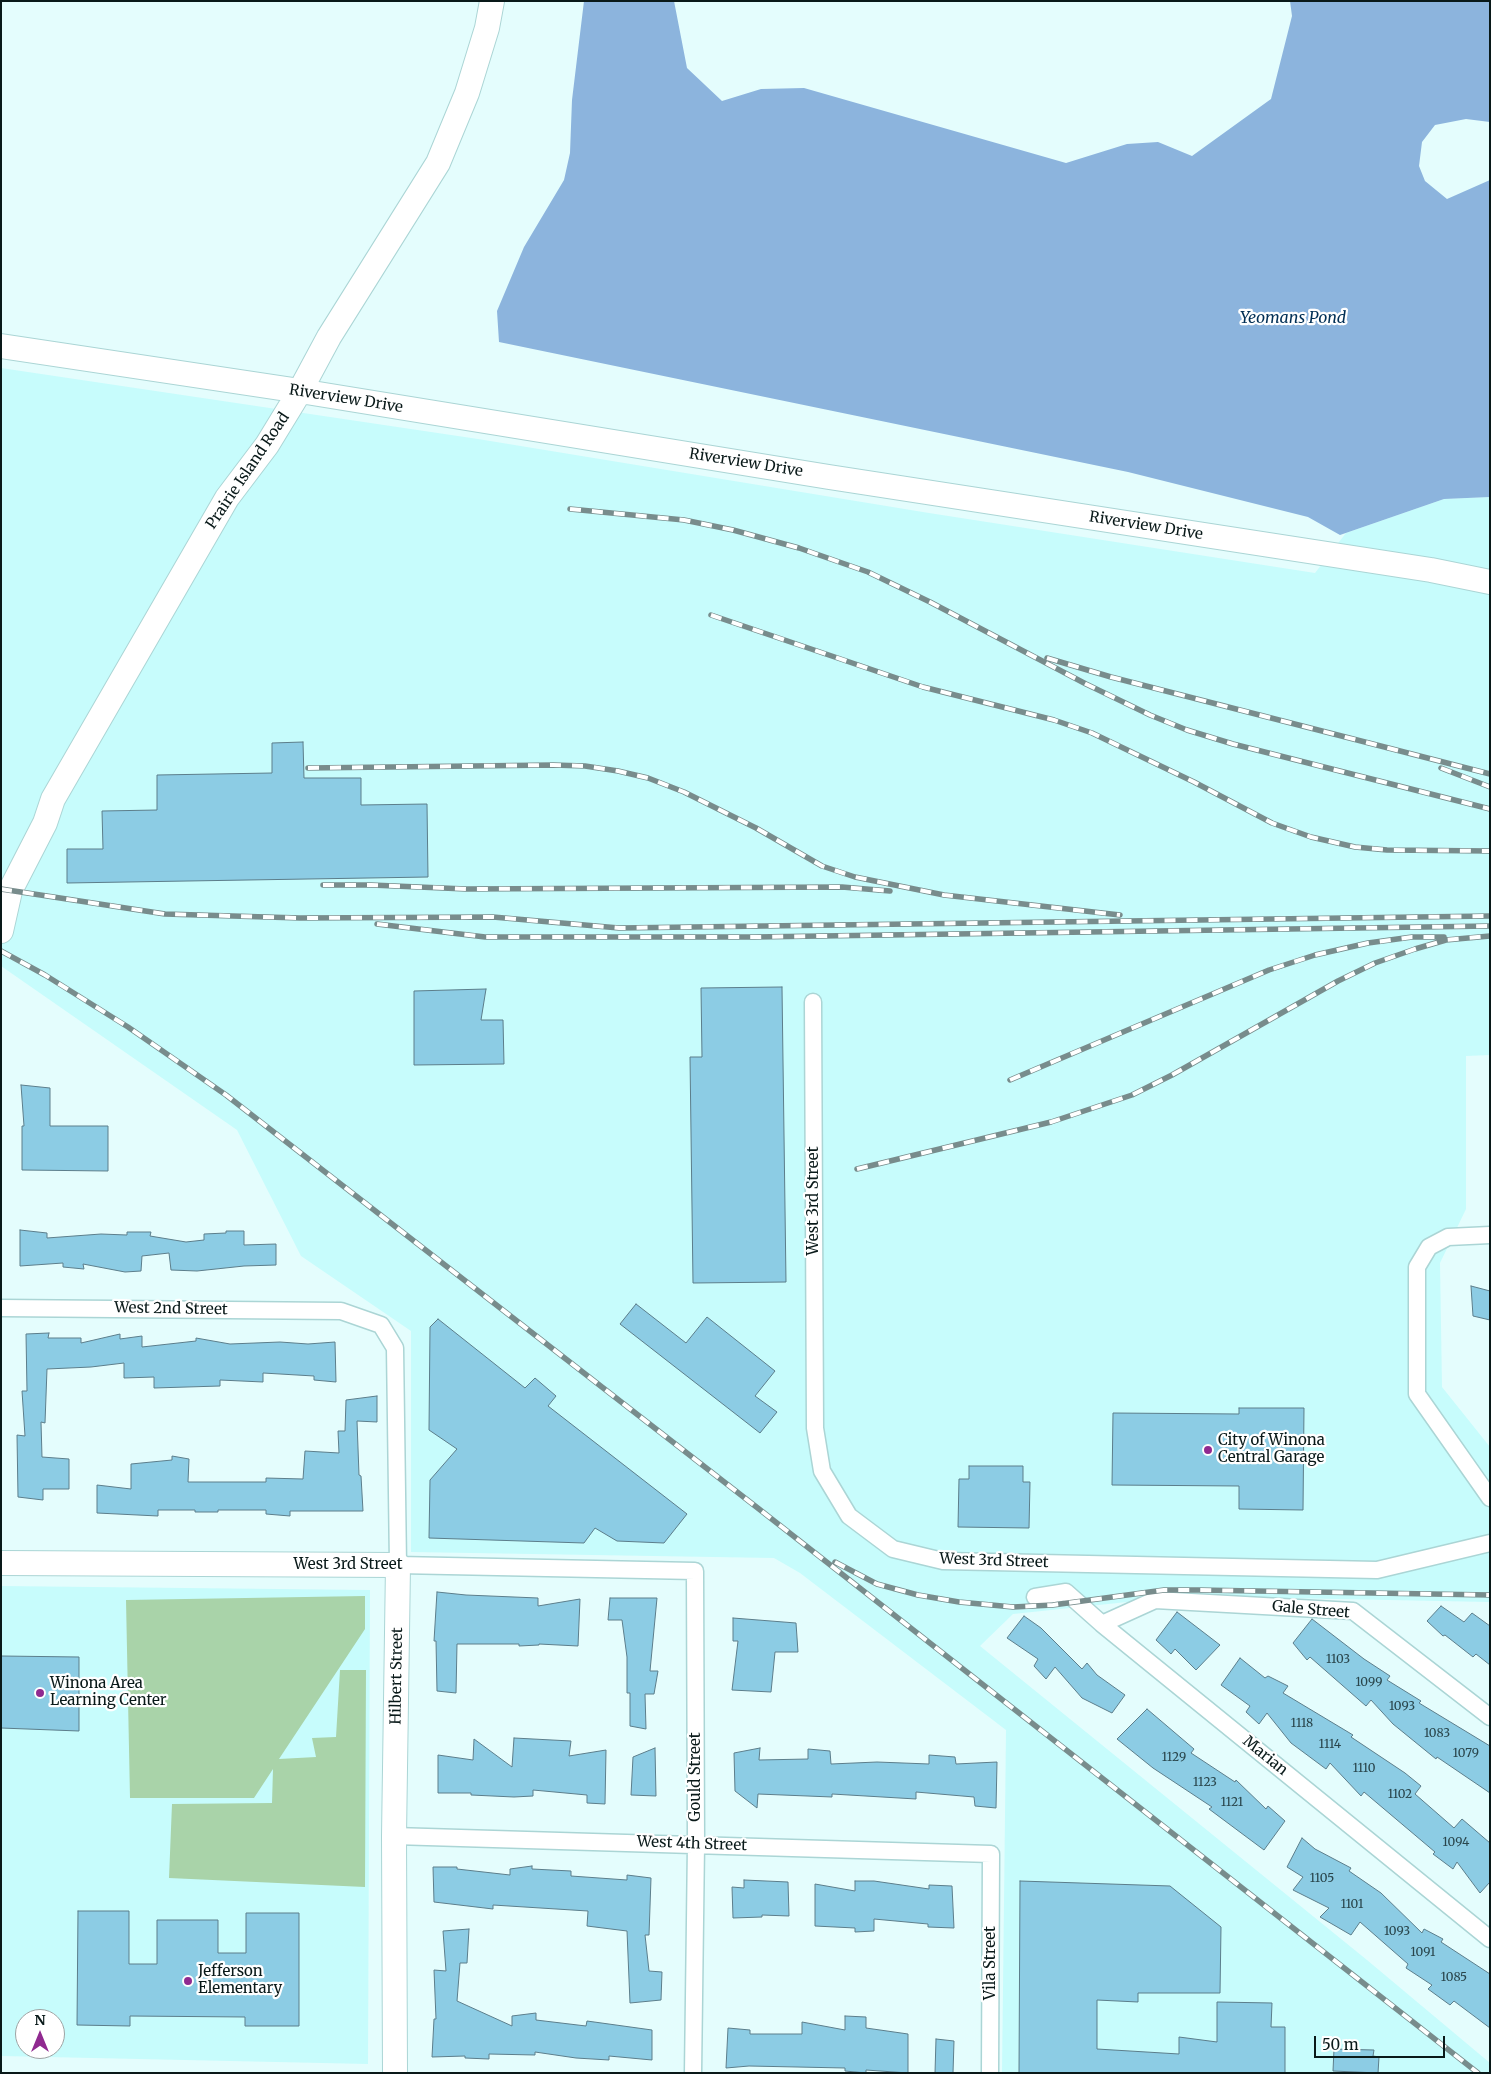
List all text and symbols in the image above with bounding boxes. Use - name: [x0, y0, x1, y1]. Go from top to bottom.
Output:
- water label: Yeomans Pond: [1240, 308, 1346, 328]
- street label: Riverview Drive: [288, 381, 404, 417]
- street label: Prairie Island Road: [202, 409, 294, 533]
- street label: Riverview Drive: [688, 445, 804, 481]
- street label: Riverview Drive: [1088, 508, 1204, 544]
- street label: West 3rd Street: [805, 1146, 823, 1256]
- street label: West 2nd Street: [114, 1299, 228, 1319]
- place label: City of Winona Central Garage: [1218, 1432, 1325, 1467]
- marker: City of Winona Central Garage: [1202, 1444, 1214, 1456]
- street label: West 3rd Street: [939, 1550, 1049, 1572]
- street label: West 3rd Street: [293, 1556, 403, 1574]
- street label: Gale Street: [1271, 1598, 1351, 1622]
- street label: Hilbert Street: [387, 1627, 407, 1725]
- house number: 1103: [1326, 1653, 1350, 1667]
- place label: Winona Area Learning Center: [50, 1675, 167, 1710]
- house number: 1099: [1355, 1676, 1383, 1690]
- marker: Winona Area Learning Center: [34, 1687, 46, 1699]
- house number: 1093: [1389, 1700, 1415, 1714]
- house number: 1118: [1291, 1717, 1313, 1731]
- house number: 1083: [1424, 1727, 1450, 1741]
- street label: Gould Street: [687, 1732, 705, 1822]
- street label: Marian: [1239, 1732, 1291, 1780]
- house number: 1114: [1319, 1738, 1341, 1752]
- house number: 1079: [1453, 1747, 1479, 1761]
- house number: 1129: [1162, 1751, 1186, 1765]
- house number: 1110: [1353, 1762, 1375, 1776]
- house number: 1123: [1193, 1776, 1217, 1790]
- house number: 1102: [1388, 1788, 1412, 1802]
- house number: 1121: [1221, 1796, 1243, 1810]
- street label: West 4th Street: [637, 1833, 747, 1855]
- house number: 1094: [1443, 1836, 1469, 1850]
- house number: 1105: [1310, 1872, 1334, 1886]
- house number: 1101: [1341, 1898, 1363, 1912]
- house number: 1093: [1384, 1925, 1410, 1939]
- street label: Vila Street: [982, 1926, 1000, 2000]
- house number: 1091: [1411, 1946, 1435, 1960]
- place label: Jefferson Elementary: [198, 1963, 282, 1998]
- house number: 1085: [1441, 1971, 1467, 1985]
- marker: Jefferson Elementary: [182, 1975, 194, 1987]
- north arrow: [15, 2009, 65, 2059]
- text: N: [34, 2011, 46, 2029]
- scale bar: [1316, 2026, 1447, 2058]
- text: 50 m: [1322, 2035, 1359, 2054]

